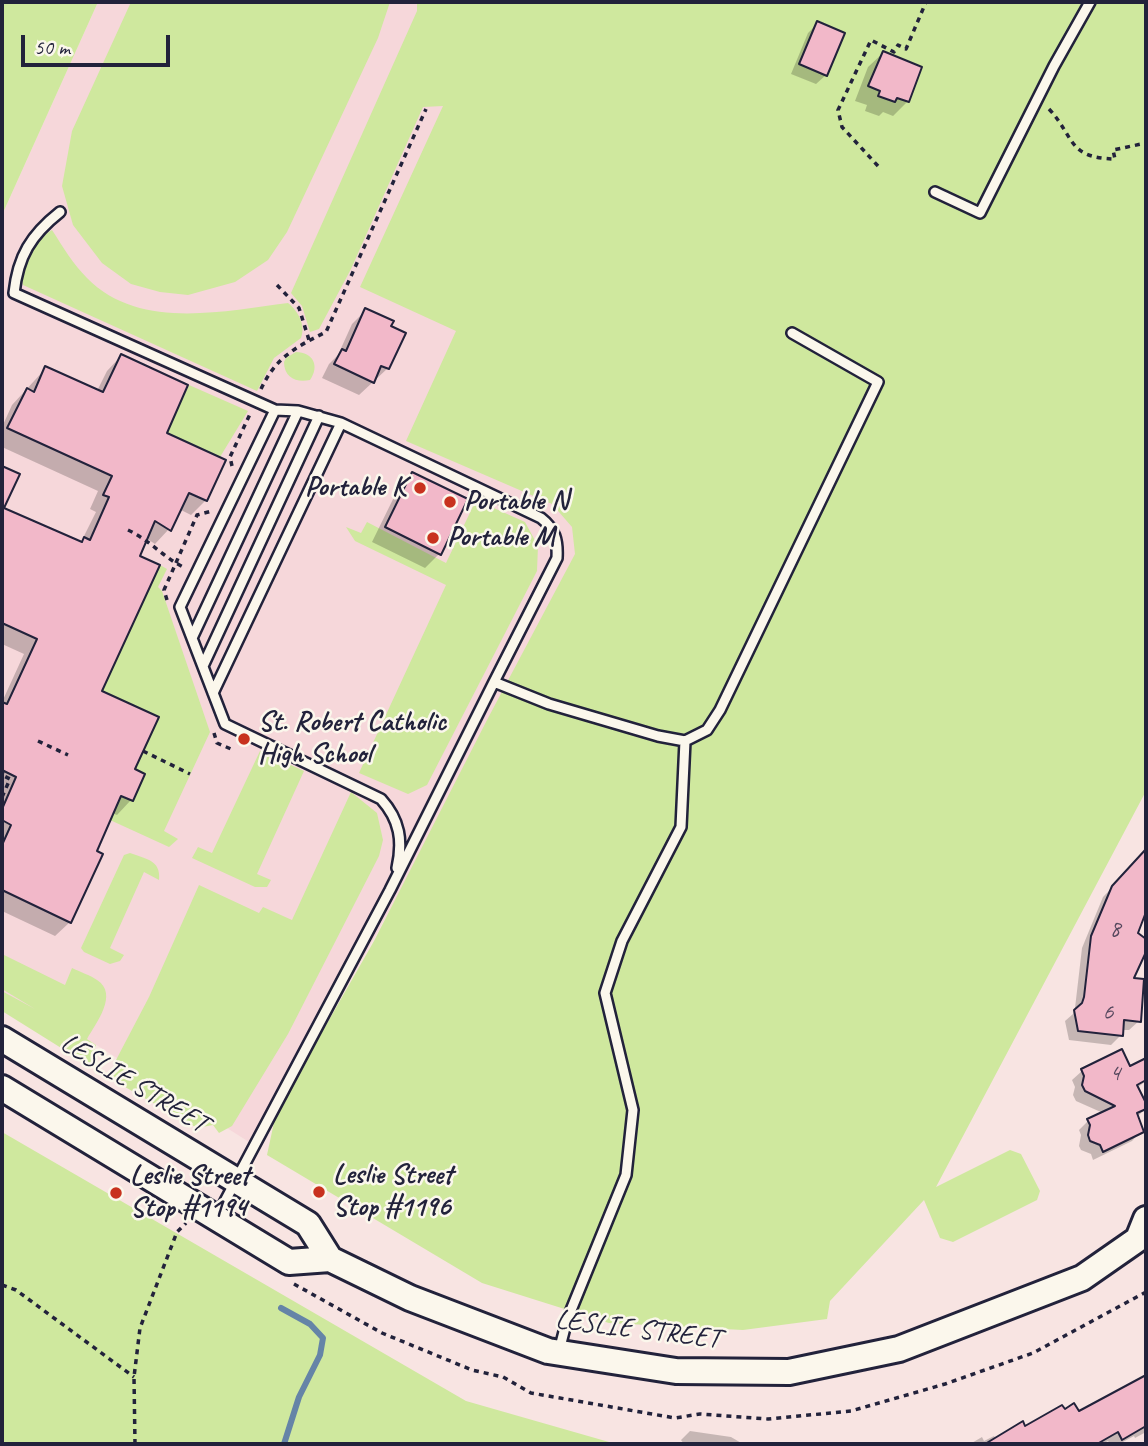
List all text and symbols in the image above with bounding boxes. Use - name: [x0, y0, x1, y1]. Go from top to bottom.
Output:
- scale bar: [24, 21, 173, 65]
- text: 50 m: [34, 34, 70, 60]
- place label: Portable K: [305, 471, 406, 505]
- marker: Portable K: [412, 480, 428, 496]
- place label: Portable N: [464, 485, 568, 519]
- marker: Portable N: [442, 494, 458, 510]
- place label: Portable M: [447, 521, 554, 555]
- marker: Portable M: [425, 530, 441, 546]
- place label: St. Robert Catholic High School: [258, 706, 446, 772]
- marker: St. Robert Catholic High School: [236, 731, 252, 747]
- house number: 8: [1110, 916, 1120, 944]
- house number: 6: [1103, 999, 1113, 1027]
- street label: LESLIE STREET: [54, 1027, 214, 1141]
- house number: 4: [1110, 1060, 1120, 1088]
- place label: Leslie Street Stop #1196: [333, 1159, 452, 1225]
- place label: Leslie Street Stop #1194: [130, 1160, 249, 1226]
- marker: Leslie Street Stop #1196: [311, 1184, 327, 1200]
- marker: Leslie Street Stop #1194: [108, 1185, 124, 1201]
- street label: LESLIE STREET: [553, 1303, 723, 1357]

